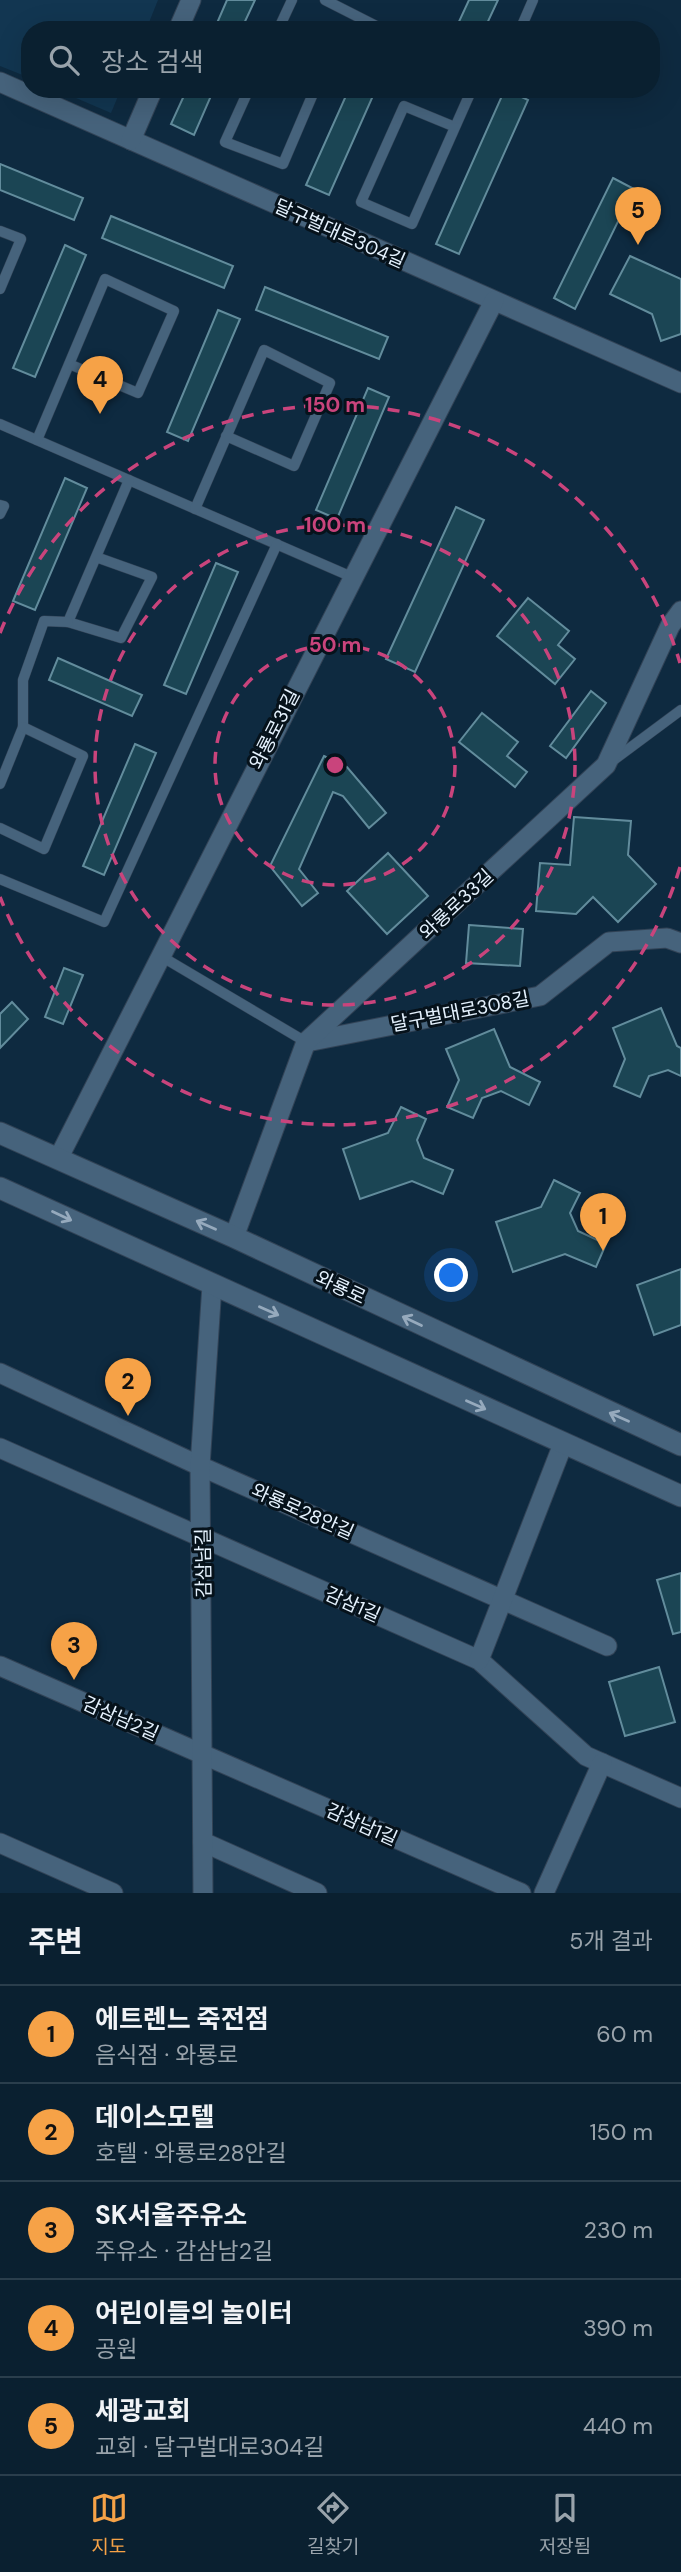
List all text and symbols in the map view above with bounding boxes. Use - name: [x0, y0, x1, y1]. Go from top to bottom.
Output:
- search box: [21, 21, 660, 98]
- icon: search: [45, 41, 83, 79]
- text: 장소 검색: [101, 45, 204, 79]
- pin: 5: [615, 187, 661, 245]
- street label: 달구벌대로304길: [270, 193, 409, 273]
- pin: 4: [77, 356, 123, 414]
- text: 150 m: [305, 391, 365, 419]
- text: 100 m: [304, 511, 366, 539]
- text: 50 m: [309, 631, 361, 659]
- street label: 와룡로31길: [244, 685, 305, 774]
- centre of rings: [323, 753, 347, 777]
- street label: 와룡로33길: [414, 864, 499, 945]
- street label: 달구벌대로308길: [389, 986, 532, 1037]
- pin: 1: [580, 1193, 626, 1251]
- one-way arrow: [51, 1210, 72, 1224]
- one-way arrow: [196, 1218, 217, 1231]
- your location: [434, 1258, 468, 1292]
- street label: 와룡로: [312, 1265, 370, 1310]
- one-way arrow: [258, 1305, 279, 1318]
- one-way arrow: [402, 1314, 424, 1327]
- pin: 2: [105, 1358, 151, 1416]
- one-way arrow: [465, 1399, 486, 1412]
- one-way arrow: [609, 1409, 630, 1423]
- street label: 와룡로28안길: [248, 1478, 358, 1545]
- street label: 감삼남길: [190, 1528, 217, 1598]
- street label: 감삼1길: [321, 1581, 385, 1628]
- pin: 3: [51, 1622, 97, 1680]
- street label: 감삼남2길: [79, 1691, 163, 1746]
- street label: 감삼남1길: [322, 1798, 402, 1851]
- text: 주변: [28, 1922, 83, 1961]
- text: 5개 결과: [569, 1926, 653, 1956]
- text: 에트렌느 죽전점: [95, 2002, 269, 2036]
- text: 1: [47, 2019, 55, 2049]
- text: 60 m: [596, 2019, 653, 2049]
- text: 음식점 · 와룡로: [95, 2040, 239, 2070]
- text: 데이스모텔: [95, 2100, 215, 2134]
- text: 2: [44, 2117, 58, 2147]
- text: 150 m: [589, 2117, 653, 2147]
- text: 호텔 · 와룡로28안길: [95, 2138, 287, 2168]
- text: SK서울주유소: [95, 2198, 247, 2232]
- text: 3: [44, 2215, 58, 2245]
- text: 230 m: [584, 2215, 653, 2245]
- text: 주유소 · 감삼남2길: [95, 2236, 273, 2266]
- text: 어린이들의 놀이터: [95, 2296, 292, 2330]
- text: 4: [44, 2313, 58, 2343]
- text: 390 m: [583, 2313, 653, 2343]
- text: 공원: [95, 2334, 137, 2364]
- text: 세광교회: [95, 2394, 191, 2428]
- text: 5: [44, 2411, 58, 2441]
- text: 440 m: [583, 2411, 653, 2441]
- text: 교회 · 달구벌대로304길: [95, 2432, 324, 2462]
- tab: 지도: [90, 2489, 128, 2559]
- tab: 길찾기: [307, 2489, 359, 2559]
- tab: 저장됨: [539, 2489, 591, 2559]

